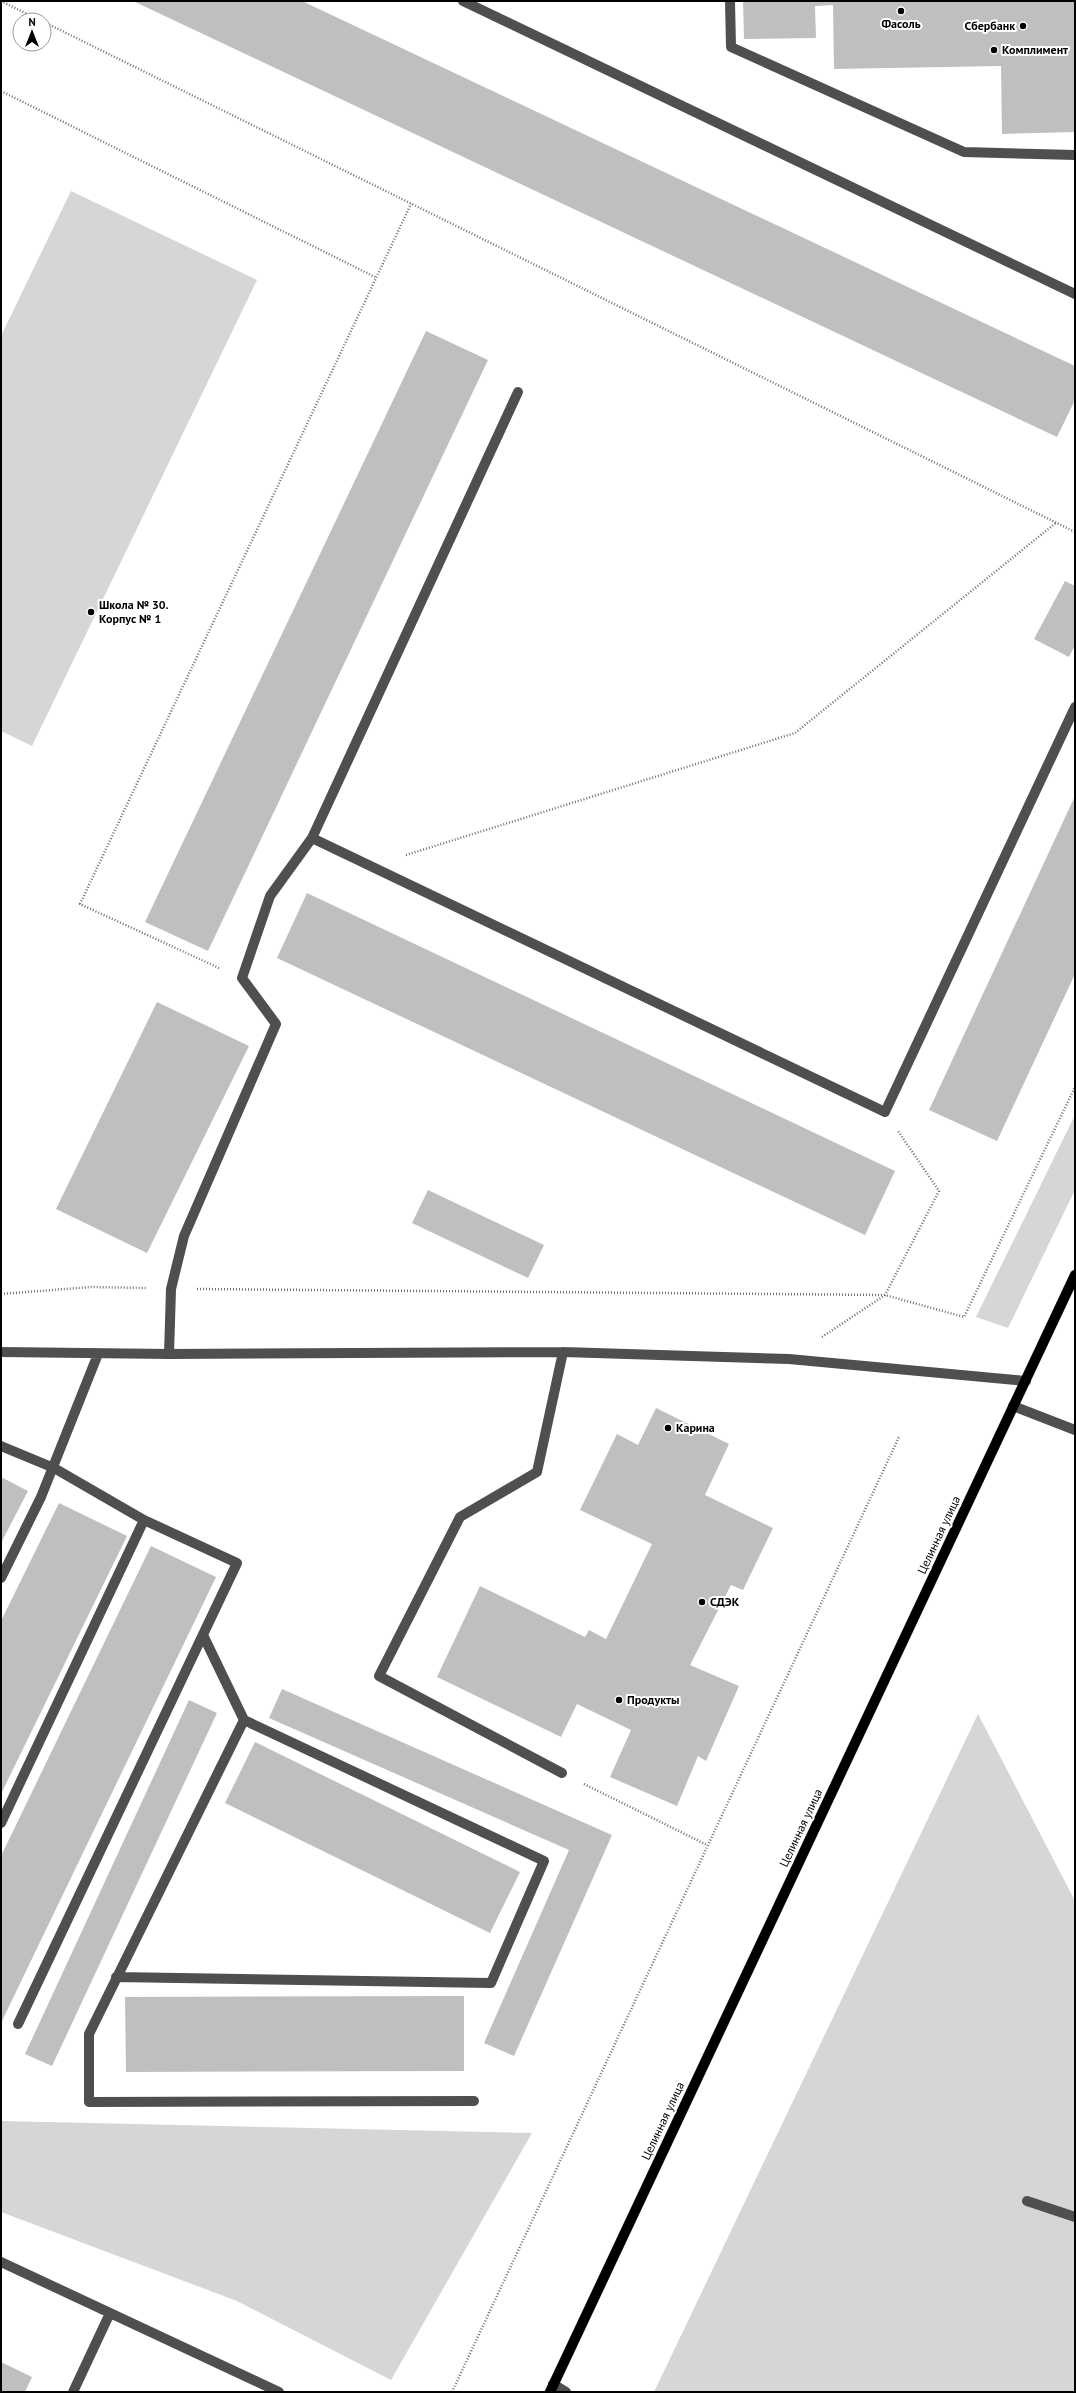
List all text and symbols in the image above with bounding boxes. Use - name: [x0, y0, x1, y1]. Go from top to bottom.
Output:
- marker: Фасоль: [896, 6, 906, 16]
- north arrow: [12, 12, 52, 52]
- text: N: [28, 15, 36, 29]
- place label: Фасоль: [881, 16, 921, 31]
- place label: Сбербанк: [965, 18, 1015, 33]
- marker: Сбербанк: [1018, 21, 1028, 31]
- place label: Комплимент: [1002, 42, 1068, 57]
- marker: Комплимент: [989, 45, 999, 55]
- place label: Школа № 30. Корпус № 1: [99, 597, 169, 626]
- marker: Школа № 30. Корпус № 1: [86, 607, 96, 617]
- place label: Карина: [676, 1420, 715, 1435]
- marker: Карина: [663, 1423, 673, 1433]
- street label: Целинная улица: [914, 1493, 963, 1576]
- place label: СДЭК: [710, 1594, 740, 1609]
- marker: СДЭК: [697, 1597, 707, 1607]
- place label: Продукты: [627, 1692, 679, 1707]
- marker: Продукты: [614, 1695, 624, 1705]
- street label: Целинная улица: [776, 1786, 825, 1869]
- street label: Целинная улица: [638, 2079, 687, 2162]

